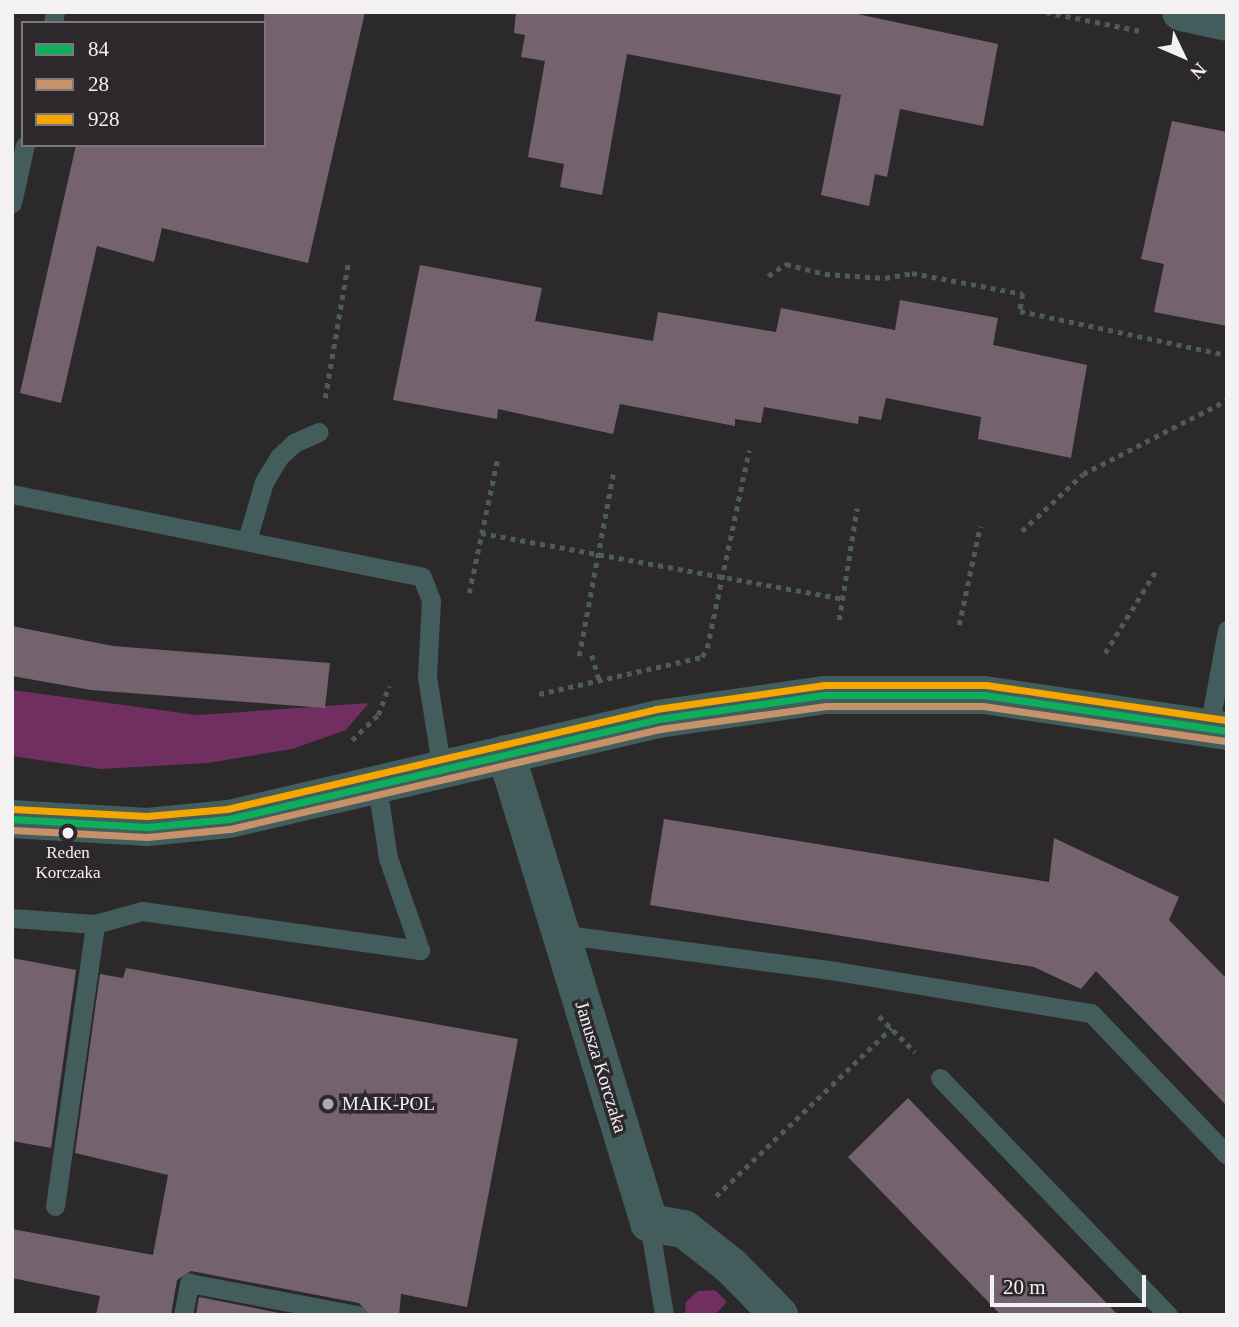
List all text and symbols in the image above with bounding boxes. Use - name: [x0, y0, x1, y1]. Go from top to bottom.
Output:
- legend: [21, 21, 266, 147]
- north arrow: [1148, 21, 1218, 91]
- text: 84: [88, 37, 109, 61]
- text: N: [1186, 59, 1211, 83]
- text: 28: [88, 72, 109, 96]
- text: 928: [88, 107, 120, 131]
- marker: Reden Korczaka: [61, 826, 75, 840]
- place label: Reden Korczaka: [35, 843, 101, 883]
- street label: Janusza Korczaka: [570, 998, 632, 1136]
- place label: MAIK-POL: [342, 1093, 435, 1115]
- marker: MAIK-POL: [320, 1096, 336, 1112]
- scale bar: [994, 1260, 1150, 1304]
- text: 20 m: [1003, 1275, 1046, 1299]

